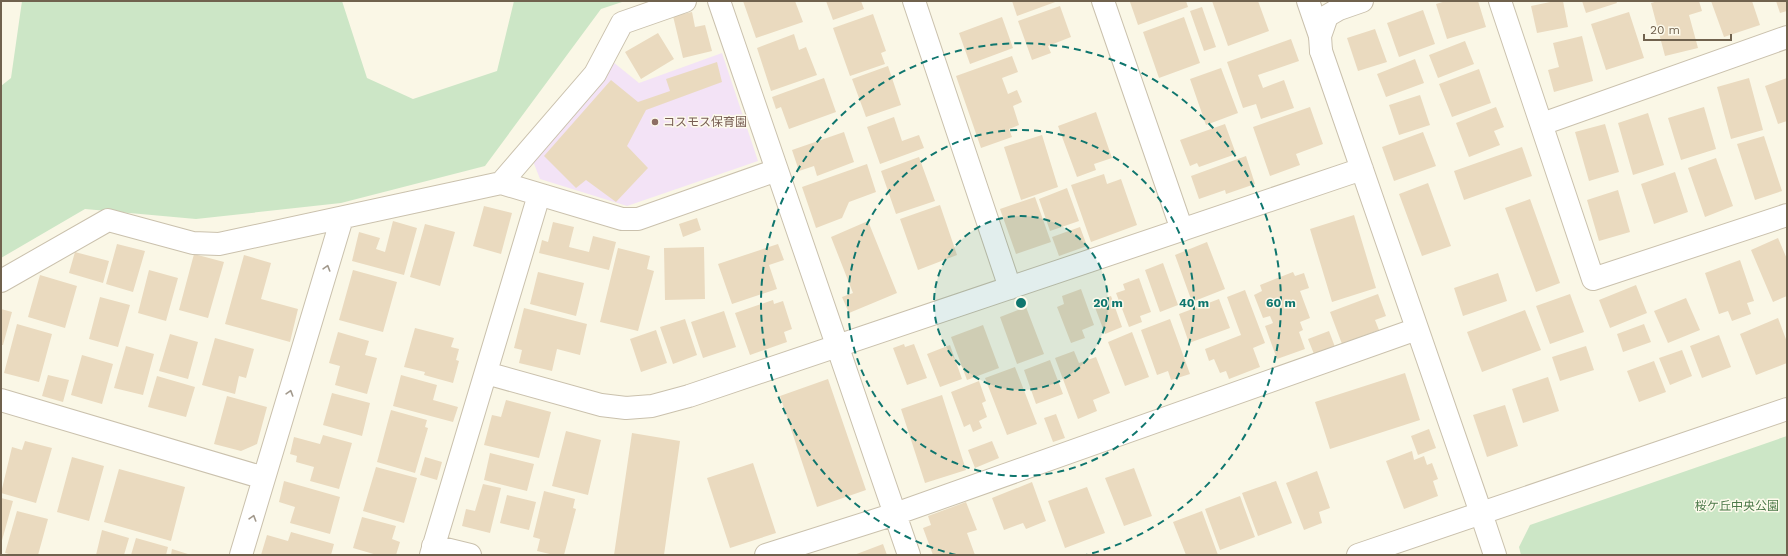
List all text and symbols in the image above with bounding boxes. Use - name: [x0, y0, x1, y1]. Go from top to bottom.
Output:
- scale bar: [1644, 16, 1731, 42]
- text: 20 m: [1650, 23, 1680, 37]
- place label: コスモス保育園: [663, 115, 747, 129]
- marker: コスモス保育園: [650, 117, 660, 127]
- one-way arrow: [322, 265, 331, 272]
- centre of rings: [1014, 296, 1028, 310]
- text: 20 m: [1093, 296, 1123, 310]
- text: 40 m: [1179, 296, 1209, 310]
- text: 60 m: [1266, 296, 1296, 310]
- one-way arrow: [285, 390, 294, 397]
- park label: 桜ケ丘中央公園: [1695, 499, 1779, 513]
- one-way arrow: [248, 514, 257, 521]

